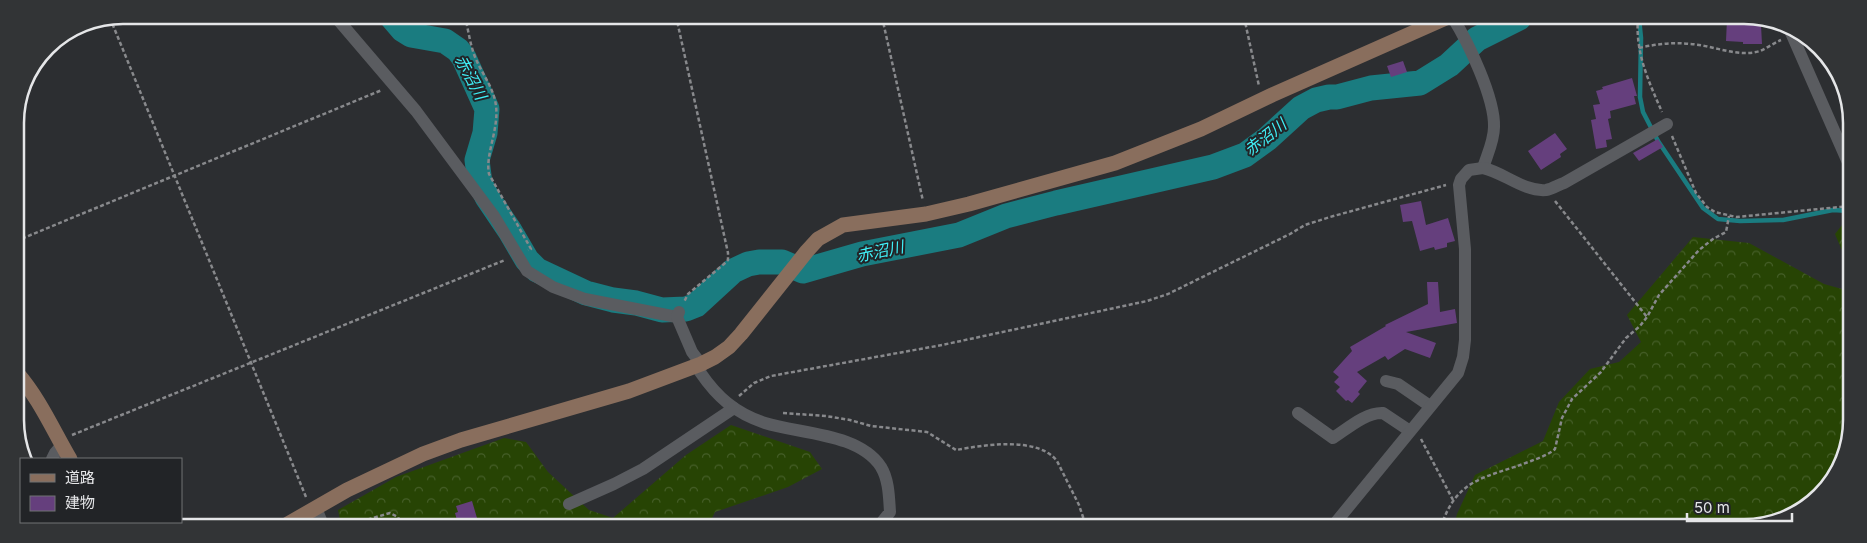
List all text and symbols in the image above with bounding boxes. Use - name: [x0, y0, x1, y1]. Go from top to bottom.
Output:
- water label: 赤沼川: [451, 51, 492, 105]
- water label: 赤沼川: [1240, 113, 1292, 160]
- water label: 赤沼川: [854, 236, 908, 266]
- legend: [20, 458, 182, 523]
- text: 道路: [65, 468, 95, 487]
- scale bar: [1687, 490, 1792, 522]
- text: 建物: [65, 493, 95, 512]
- text: 50 m: [1694, 498, 1730, 517]

